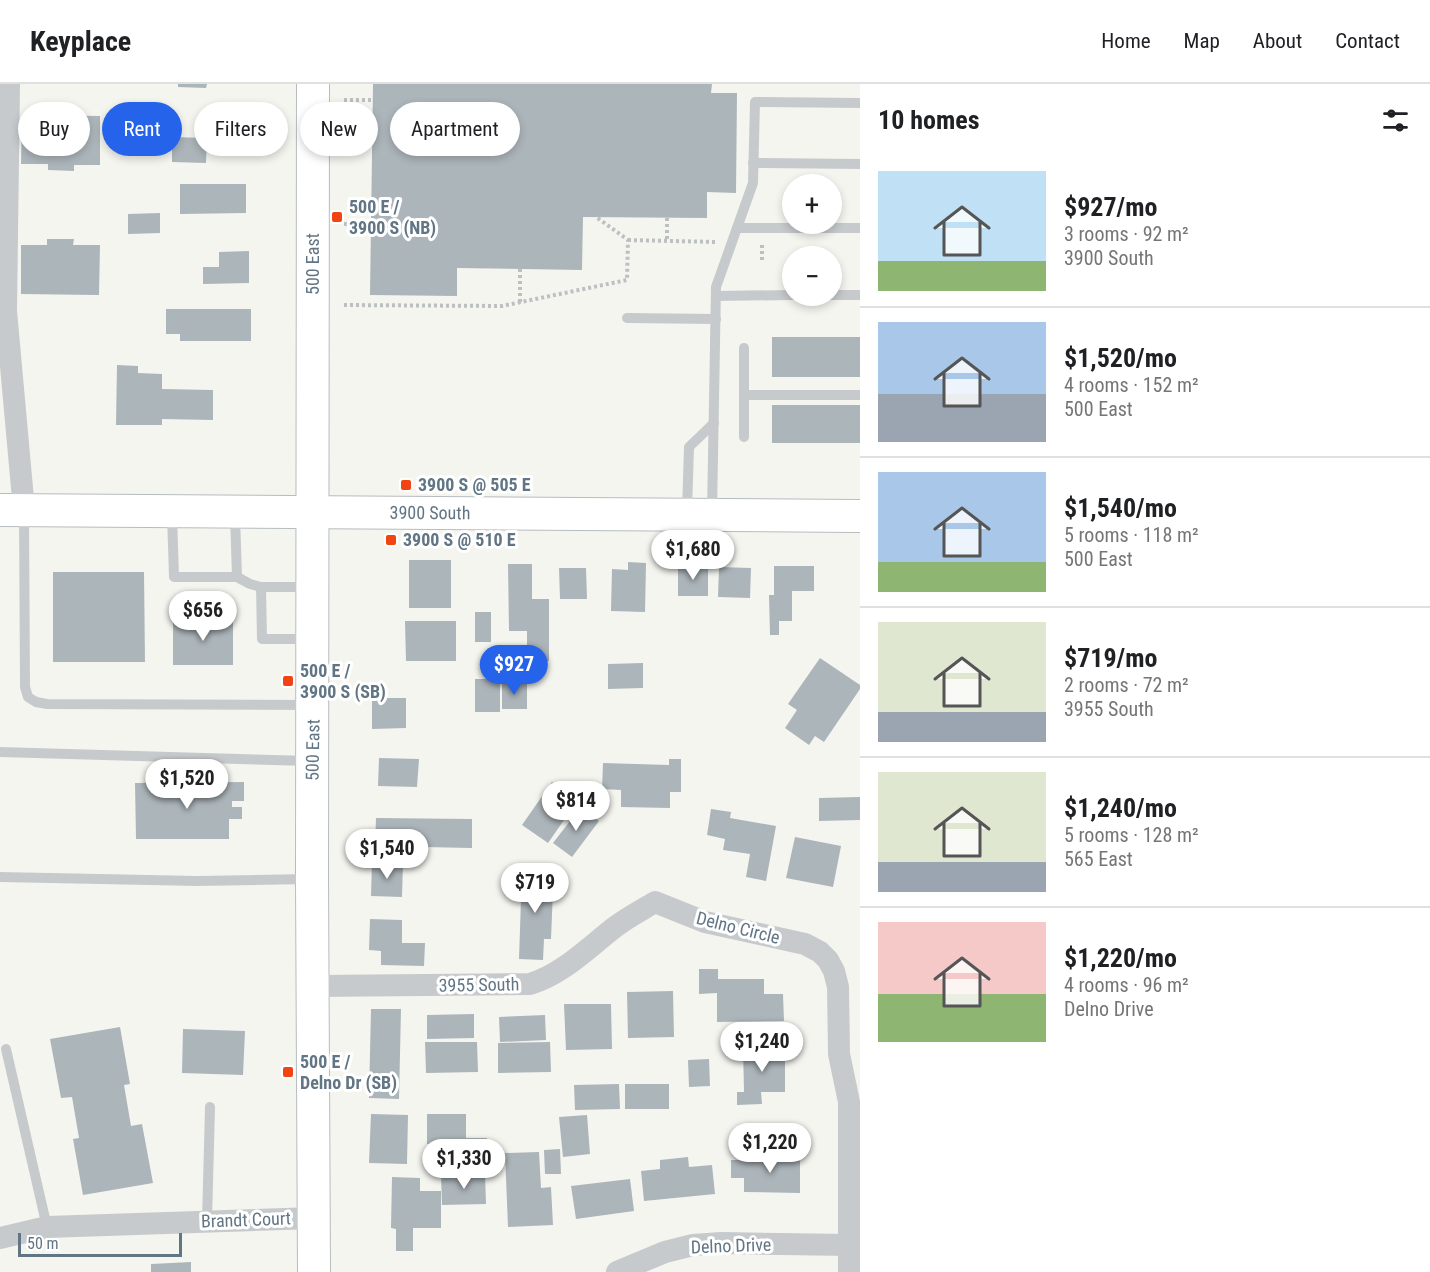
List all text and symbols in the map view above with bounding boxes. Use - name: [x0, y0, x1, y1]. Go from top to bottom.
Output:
- text: Keyplace: [30, 25, 131, 58]
- text: Home: [1101, 29, 1151, 53]
- text: Map: [1184, 29, 1220, 53]
- text: About: [1253, 29, 1302, 53]
- text: Contact: [1335, 29, 1400, 53]
- chip: Buy: [18, 102, 90, 156]
- chip: Rent: [102, 102, 182, 156]
- chip: Filters: [194, 102, 288, 156]
- chip: New: [300, 102, 378, 156]
- chip: Apartment: [390, 102, 520, 156]
- icon: filters: [1379, 104, 1412, 137]
- text: 10 homes: [878, 105, 980, 135]
- map controls: [782, 174, 842, 306]
- button: +: [782, 174, 842, 234]
- text: $927/mo: [1064, 192, 1157, 222]
- icon: home: [926, 195, 998, 267]
- place label: 500 E / 3900 S (NB): [349, 196, 436, 239]
- marker: 500 E / 3900 S (NB): [330, 210, 344, 224]
- text: 3 rooms · 92 m²: [1064, 222, 1189, 246]
- street label: 500 East: [302, 233, 323, 295]
- button: −: [782, 246, 842, 306]
- text: 3900 South: [1064, 246, 1154, 270]
- text: $1,520/mo: [1064, 343, 1177, 373]
- icon: home: [926, 346, 998, 418]
- text: 4 rooms · 152 m²: [1064, 373, 1199, 397]
- text: 500 East: [1064, 397, 1133, 421]
- place label: 3900 S @ 505 E: [418, 474, 531, 495]
- marker: 3900 S @ 505 E: [399, 478, 413, 492]
- text: $1,540/mo: [1064, 493, 1177, 523]
- icon: home: [926, 496, 998, 568]
- street label: 3900 South: [390, 502, 470, 523]
- text: 5 rooms · 118 m²: [1064, 523, 1199, 547]
- place label: 3900 S @ 510 E: [403, 529, 516, 550]
- pin: $1,680: [644, 530, 742, 581]
- marker: 3900 S @ 510 E: [384, 533, 398, 547]
- text: $1,680: [665, 537, 721, 561]
- text: 500 East: [1064, 547, 1133, 571]
- pin: $656: [167, 591, 239, 642]
- text: $656: [183, 598, 223, 622]
- text: $719/mo: [1064, 643, 1157, 673]
- pin: $927: [478, 645, 550, 696]
- icon: home: [926, 646, 998, 718]
- text: $927: [494, 652, 534, 676]
- place label: 500 E / 3900 S (SB): [300, 660, 386, 703]
- text: 2 rooms · 72 m²: [1064, 673, 1189, 697]
- marker: 500 E / 3900 S (SB): [281, 674, 295, 688]
- text: 3955 South: [1064, 697, 1154, 721]
- street label: 500 East: [301, 719, 324, 781]
- pin: $1,520: [138, 759, 236, 810]
- text: $1,520: [159, 766, 215, 790]
- pin: $814: [540, 781, 612, 832]
- text: $814: [556, 788, 596, 812]
- text: $1,240/mo: [1064, 793, 1177, 823]
- icon: home: [926, 796, 998, 868]
- text: 5 rooms · 128 m²: [1064, 823, 1199, 847]
- pin: $1,540: [338, 829, 436, 880]
- text: $1,540: [359, 836, 415, 860]
- text: 565 East: [1064, 847, 1133, 871]
- pin: $719: [499, 863, 571, 914]
- text: $719: [515, 870, 555, 894]
- street label: Delno Circle: [694, 907, 782, 948]
- text: $1,220/mo: [1064, 943, 1177, 973]
- icon: home: [926, 946, 998, 1018]
- street label: 3955 South: [438, 973, 520, 996]
- text: 4 rooms · 96 m²: [1064, 973, 1189, 997]
- text: Delno Drive: [1064, 997, 1154, 1021]
- pin: $1,240: [713, 1022, 811, 1073]
- text: $1,240: [734, 1029, 790, 1053]
- place label: 500 E / Delno Dr (SB): [300, 1051, 397, 1094]
- marker: 500 E / Delno Dr (SB): [281, 1065, 295, 1079]
- pin: $1,220: [721, 1123, 819, 1174]
- text: $1,220: [742, 1130, 798, 1154]
- pin: $1,330: [415, 1139, 513, 1190]
- text: $1,330: [436, 1146, 492, 1170]
- street label: Brandt Court: [201, 1207, 291, 1232]
- scale bar: [18, 1230, 182, 1258]
- text: 50 m: [27, 1234, 59, 1253]
- street label: Delno Drive: [690, 1234, 772, 1257]

